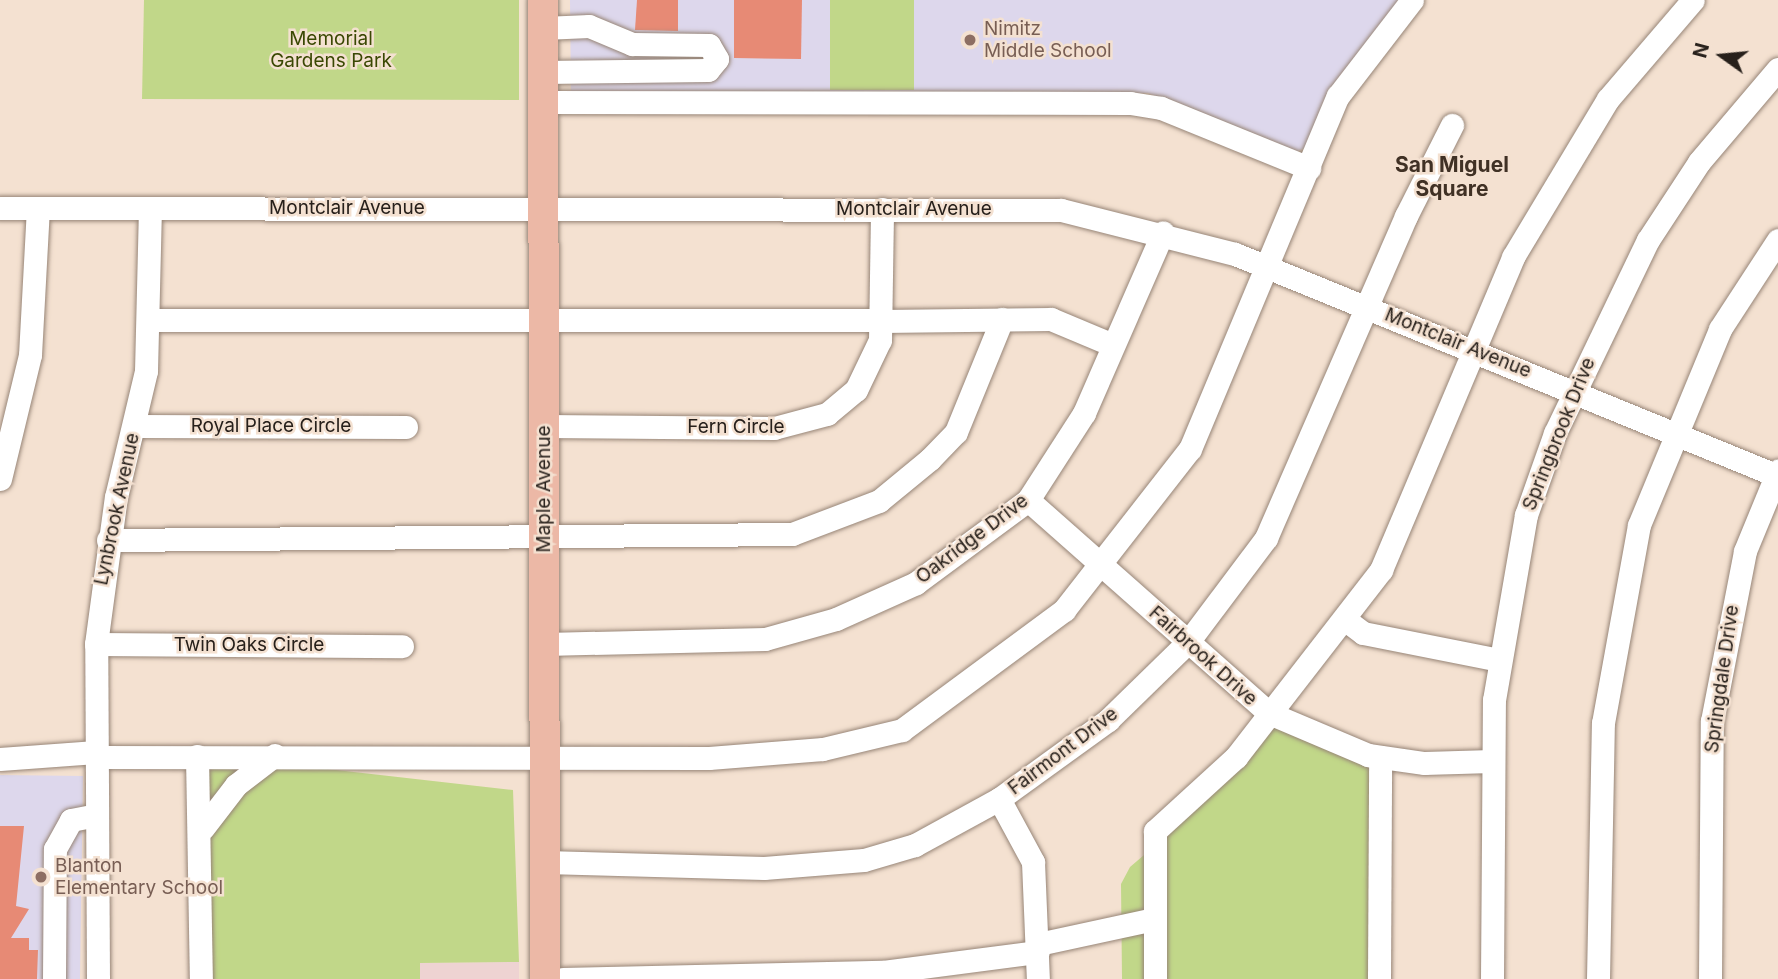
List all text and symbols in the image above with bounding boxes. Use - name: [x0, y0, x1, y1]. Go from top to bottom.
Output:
- place label: Nimitz Middle School: [984, 18, 1112, 62]
- north arrow: [1687, 21, 1757, 91]
- park label: Memorial Gardens Park: [270, 28, 392, 72]
- marker: Nimitz Middle School: [962, 32, 978, 48]
- text: N: [1688, 40, 1714, 60]
- district label: San Miguel Square: [1395, 152, 1509, 202]
- street label: Montclair Avenue: [269, 197, 425, 219]
- street label: Montclair Avenue: [836, 198, 992, 220]
- street label: Montclair Avenue: [1382, 303, 1534, 383]
- street label: Springbrook Drive: [1518, 354, 1600, 514]
- street label: Royal Place Circle: [191, 415, 351, 437]
- street label: Fern Circle: [687, 416, 785, 438]
- street label: Maple Avenue: [533, 425, 555, 553]
- street label: Lynbrook Avenue: [90, 431, 144, 587]
- street label: Oakridge Drive: [911, 489, 1033, 589]
- street label: Fairbrook Drive: [1144, 601, 1262, 711]
- street label: Springdale Drive: [1700, 604, 1744, 754]
- street label: Twin Oaks Circle: [174, 634, 324, 656]
- street label: Fairmont Drive: [1004, 702, 1122, 800]
- place label: Blanton Elementary School: [55, 855, 223, 899]
- marker: Blanton Elementary School: [33, 869, 49, 885]

